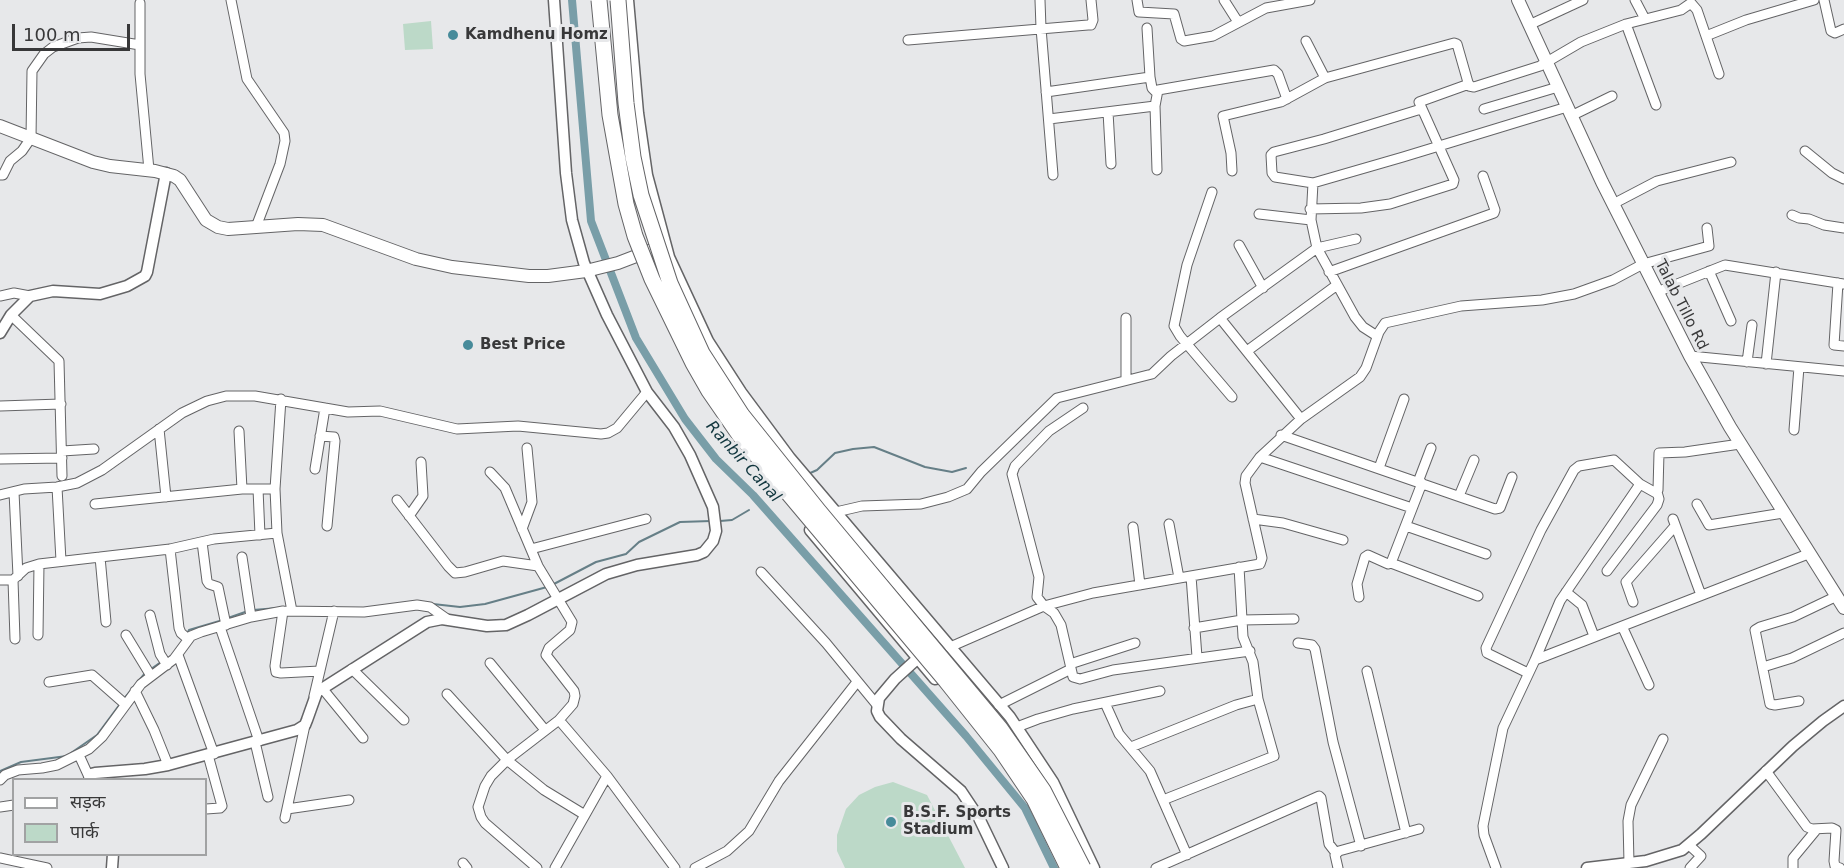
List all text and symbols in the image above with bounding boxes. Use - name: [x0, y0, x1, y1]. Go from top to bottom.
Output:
- scale bar: [15, 12, 134, 50]
- text: 100 m: [23, 24, 81, 45]
- place label: Kamdhenu Homz: [465, 26, 608, 44]
- marker: Kamdhenu Homz: [446, 28, 460, 42]
- street label: Talab Tillo Rd: [1651, 257, 1711, 353]
- place label: Best Price: [480, 336, 566, 354]
- marker: Best Price: [461, 338, 475, 352]
- water label: Ranbir Canal: [702, 417, 784, 507]
- legend: [12, 778, 207, 856]
- text: सड़क: [70, 791, 106, 812]
- place label: B.S.F. Sports Stadium: [903, 804, 1011, 839]
- marker: B.S.F. Sports Stadium: [884, 815, 898, 829]
- text: पार्क: [70, 821, 99, 842]

